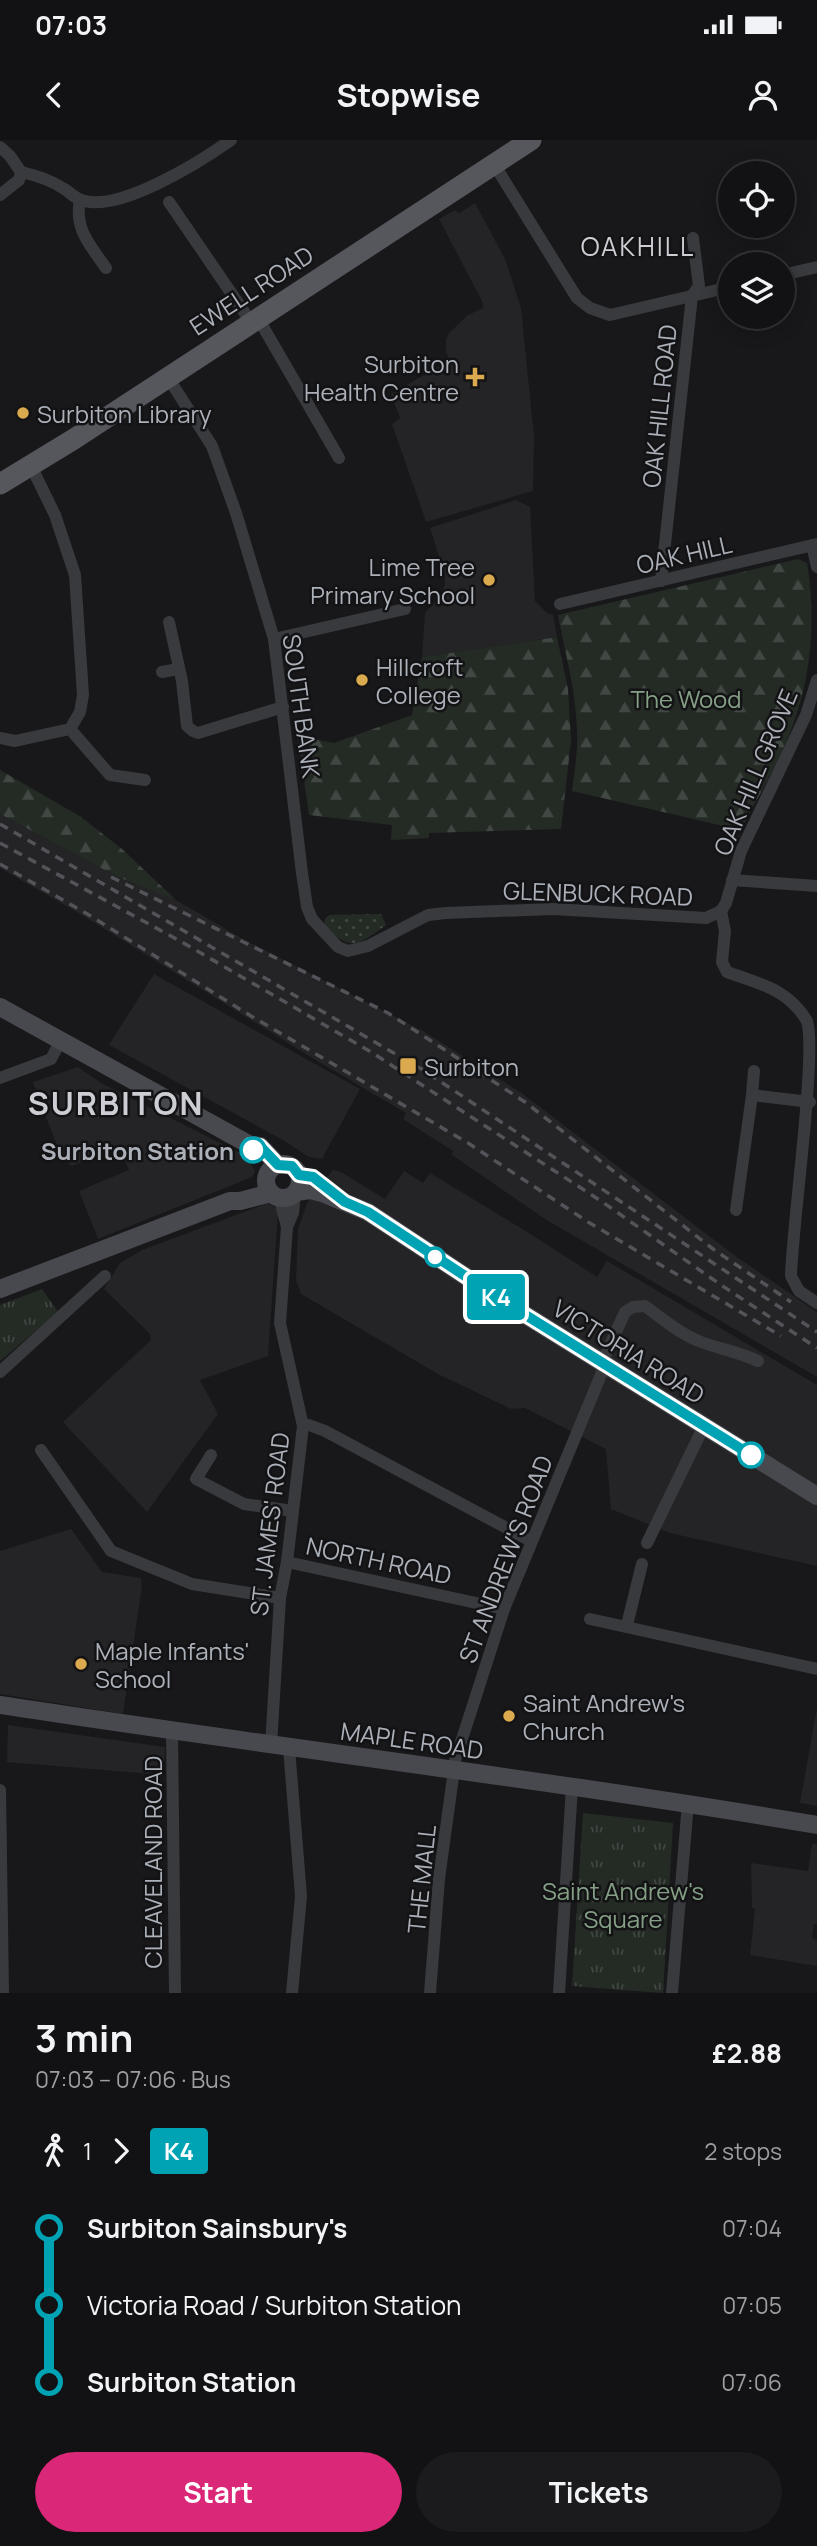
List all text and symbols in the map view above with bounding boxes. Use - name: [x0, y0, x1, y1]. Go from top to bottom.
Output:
- text: 07:03: [35, 7, 107, 43]
- text: Stopwise: [336, 73, 481, 117]
- icon: back: [35, 76, 73, 114]
- icon: person: [744, 76, 782, 114]
- map controls: [718, 161, 795, 329]
- button: locate: [718, 161, 795, 238]
- district label: OAKHILL: [581, 228, 695, 264]
- street label: EWELL ROAD: [183, 238, 319, 342]
- button: layers: [718, 252, 795, 329]
- street label: OAK HILL ROAD: [634, 323, 684, 489]
- place label: Surbiton Health Centre: [304, 347, 459, 408]
- marker: Surbiton Health Centre: [465, 367, 485, 387]
- place label: Surbiton Library: [37, 397, 212, 430]
- marker: Surbiton Library: [15, 405, 31, 421]
- street label: OAK HILL: [633, 527, 735, 581]
- place label: Lime Tree Primary School: [310, 550, 475, 611]
- marker: Lime Tree Primary School: [481, 572, 497, 588]
- street label: SOUTH BANK: [276, 632, 329, 781]
- place label: Hillcroft College: [376, 650, 463, 711]
- marker: Hillcroft College: [354, 672, 370, 688]
- park label: The Wood: [630, 682, 742, 715]
- street label: OAK HILL GROVE: [705, 684, 805, 860]
- street label: GLENBUCK ROAD: [503, 873, 693, 913]
- place label: Surbiton: [424, 1050, 519, 1083]
- marker: Surbiton: [398, 1056, 418, 1076]
- district label: SURBITON: [28, 1081, 204, 1125]
- place label: Surbiton Station: [41, 1134, 234, 1167]
- marker: Surbiton Station: [240, 1137, 266, 1163]
- unlabelled marker: [425, 1247, 445, 1267]
- line badge: K4: [464, 1274, 528, 1320]
- text: K4: [481, 1280, 511, 1313]
- street label: VICTORIA ROAD: [547, 1291, 711, 1411]
- street label: ST. JAMES' ROAD: [241, 1430, 297, 1618]
- unlabelled marker: [738, 1442, 764, 1468]
- street label: ST ANDREW'S ROAD: [450, 1450, 560, 1668]
- street label: NORTH ROAD: [303, 1528, 455, 1592]
- place label: Maple Infants' School: [95, 1634, 250, 1695]
- marker: Maple Infants' School: [73, 1656, 89, 1672]
- place label: Saint Andrew's Church: [523, 1686, 685, 1747]
- marker: Saint Andrew's Church: [501, 1708, 517, 1724]
- street label: MAPLE ROAD: [338, 1714, 486, 1766]
- street label: CLEAVELAND ROAD: [136, 1756, 169, 1968]
- street label: THE MALL: [399, 1823, 443, 1935]
- park label: Saint Andrew's Square: [542, 1874, 704, 1935]
- text: 3 min: [35, 2011, 133, 2063]
- text: £2.88: [712, 2035, 782, 2071]
- text: 07:03 – 07:06 · Bus: [35, 2063, 231, 2095]
- icon: walk: [35, 2132, 73, 2170]
- icon: forward: [102, 2132, 140, 2170]
- text: K4: [164, 2134, 194, 2167]
- text: 1: [83, 2135, 92, 2167]
- text: 2 stops: [704, 2135, 782, 2167]
- text: Surbiton Sainsbury's: [87, 2210, 347, 2246]
- text: 07:04: [722, 2212, 782, 2244]
- text: Victoria Road / Surbiton Station: [87, 2287, 462, 2323]
- text: 07:05: [722, 2289, 782, 2321]
- text: Surbiton Station: [87, 2364, 296, 2400]
- text: 07:06: [721, 2366, 782, 2398]
- button: Start: [35, 2452, 402, 2532]
- button: Tickets: [416, 2452, 782, 2532]

